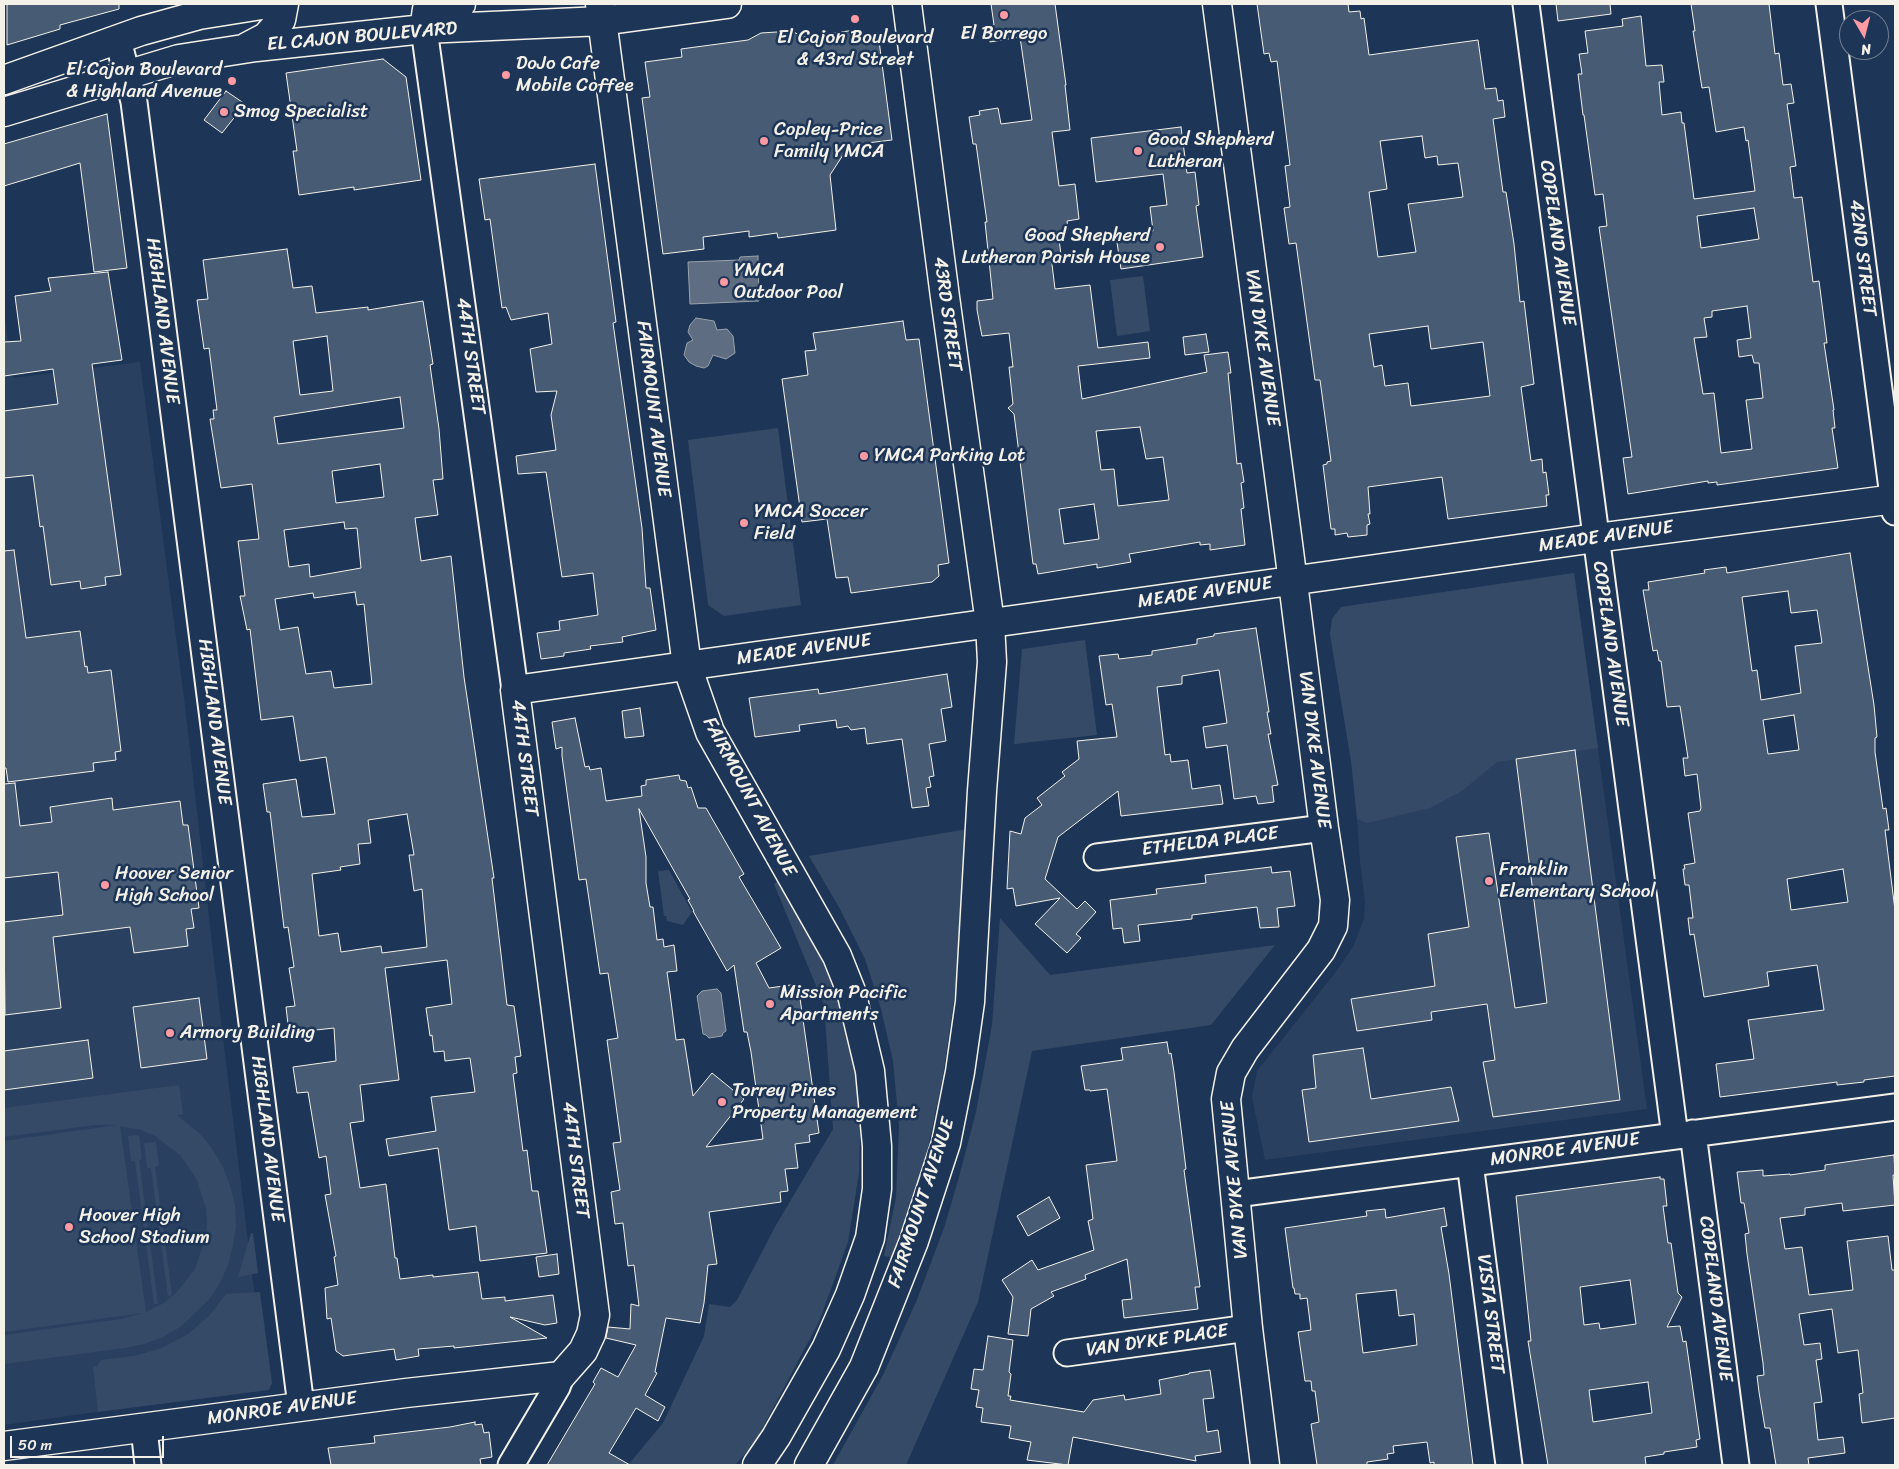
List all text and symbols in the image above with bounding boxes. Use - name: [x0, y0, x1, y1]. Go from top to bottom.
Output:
- marker: El Borrego: [998, 9, 1010, 21]
- north arrow: [1839, 10, 1889, 60]
- marker: El Cajon Boulevard & 43rd Street: [849, 13, 861, 25]
- street label: EL CAJON BOULEVARD: [266, 17, 458, 57]
- place label: El Borrego: [961, 23, 1047, 45]
- place label: El Cajon Boulevard & 43rd Street: [777, 27, 933, 71]
- text: N: [1859, 36, 1873, 62]
- place label: DoJo Cafe Mobile Coffee: [516, 53, 634, 97]
- place label: El Cajon Boulevard & Highland Avenue: [66, 59, 222, 103]
- marker: DoJo Cafe Mobile Coffee: [500, 69, 512, 81]
- marker: El Cajon Boulevard & Highland Avenue: [226, 75, 238, 87]
- place label: Smog Specialist: [234, 101, 368, 123]
- marker: Smog Specialist: [218, 106, 230, 118]
- place label: Copley-Price Family YMCA: [774, 119, 884, 163]
- place label: Good Shepherd Lutheran: [1148, 129, 1273, 173]
- marker: Copley-Price Family YMCA: [758, 135, 770, 147]
- marker: Good Shepherd Lutheran: [1132, 145, 1144, 157]
- street label: COPELAND AVENUE: [1534, 159, 1580, 327]
- street label: 42ND STREET: [1844, 198, 1880, 318]
- place label: Good Shepherd Lutheran Parish House: [962, 225, 1150, 269]
- street label: HIGHLAND AVENUE: [140, 237, 184, 405]
- marker: Good Shepherd Lutheran Parish House: [1154, 241, 1166, 253]
- street label: 43RD STREET: [928, 255, 966, 373]
- place label: YMCA Outdoor Pool: [734, 260, 843, 304]
- street label: VAN DYKE AVENUE: [1240, 268, 1284, 428]
- marker: YMCA Outdoor Pool: [718, 276, 730, 288]
- street label: 44TH STREET: [451, 296, 489, 416]
- street label: FAIRMOUNT AVENUE: [631, 320, 675, 498]
- place label: YMCA Parking Lot: [874, 445, 1025, 467]
- marker: YMCA Parking Lot: [858, 450, 870, 462]
- place label: YMCA Soccer Field: [754, 501, 868, 545]
- street label: MEADE AVENUE: [1537, 516, 1675, 558]
- marker: YMCA Soccer Field: [738, 517, 750, 529]
- street label: COPELAND AVENUE: [1587, 560, 1633, 728]
- street label: MEADE AVENUE: [1136, 572, 1274, 614]
- street label: MEADE AVENUE: [735, 629, 873, 671]
- street label: HIGHLAND AVENUE: [192, 638, 236, 806]
- street label: VAN DYKE AVENUE: [1293, 670, 1335, 830]
- street label: 44TH STREET: [506, 698, 542, 818]
- street label: FAIRMOUNT AVENUE: [697, 713, 801, 881]
- street label: ETHELDA PLACE: [1141, 822, 1279, 862]
- place label: Franklin Elementary School: [1499, 859, 1656, 903]
- place label: Hoover Senior High School: [115, 863, 233, 907]
- marker: Franklin Elementary School: [1483, 875, 1495, 887]
- marker: Hoover Senior High School: [99, 879, 111, 891]
- place label: Mission Pacific Apartments: [780, 982, 907, 1026]
- marker: Mission Pacific Apartments: [764, 998, 776, 1010]
- place label: Armory Building: [180, 1022, 315, 1044]
- marker: Armory Building: [164, 1027, 176, 1039]
- street label: HIGHLAND AVENUE: [245, 1055, 289, 1223]
- place label: Torrey Pines Property Management: [732, 1080, 918, 1124]
- marker: Torrey Pines Property Management: [716, 1096, 728, 1108]
- street label: 44TH STREET: [557, 1100, 593, 1220]
- street label: VAN DYKE AVENUE: [1217, 1100, 1253, 1260]
- street label: FAIRMOUNT AVENUE: [884, 1115, 960, 1291]
- street label: MONROE AVENUE: [1489, 1128, 1641, 1172]
- place label: Hoover High School Stadium: [79, 1205, 210, 1249]
- street label: COPELAND AVENUE: [1694, 1215, 1736, 1383]
- marker: Hoover High School Stadium: [63, 1221, 75, 1233]
- street label: VISTA STREET: [1471, 1253, 1509, 1375]
- street label: VAN DYKE PLACE: [1085, 1320, 1229, 1362]
- street label: MONROE AVENUE: [206, 1387, 358, 1431]
- scale bar: [12, 1426, 166, 1458]
- text: 50 m: [18, 1432, 52, 1458]

